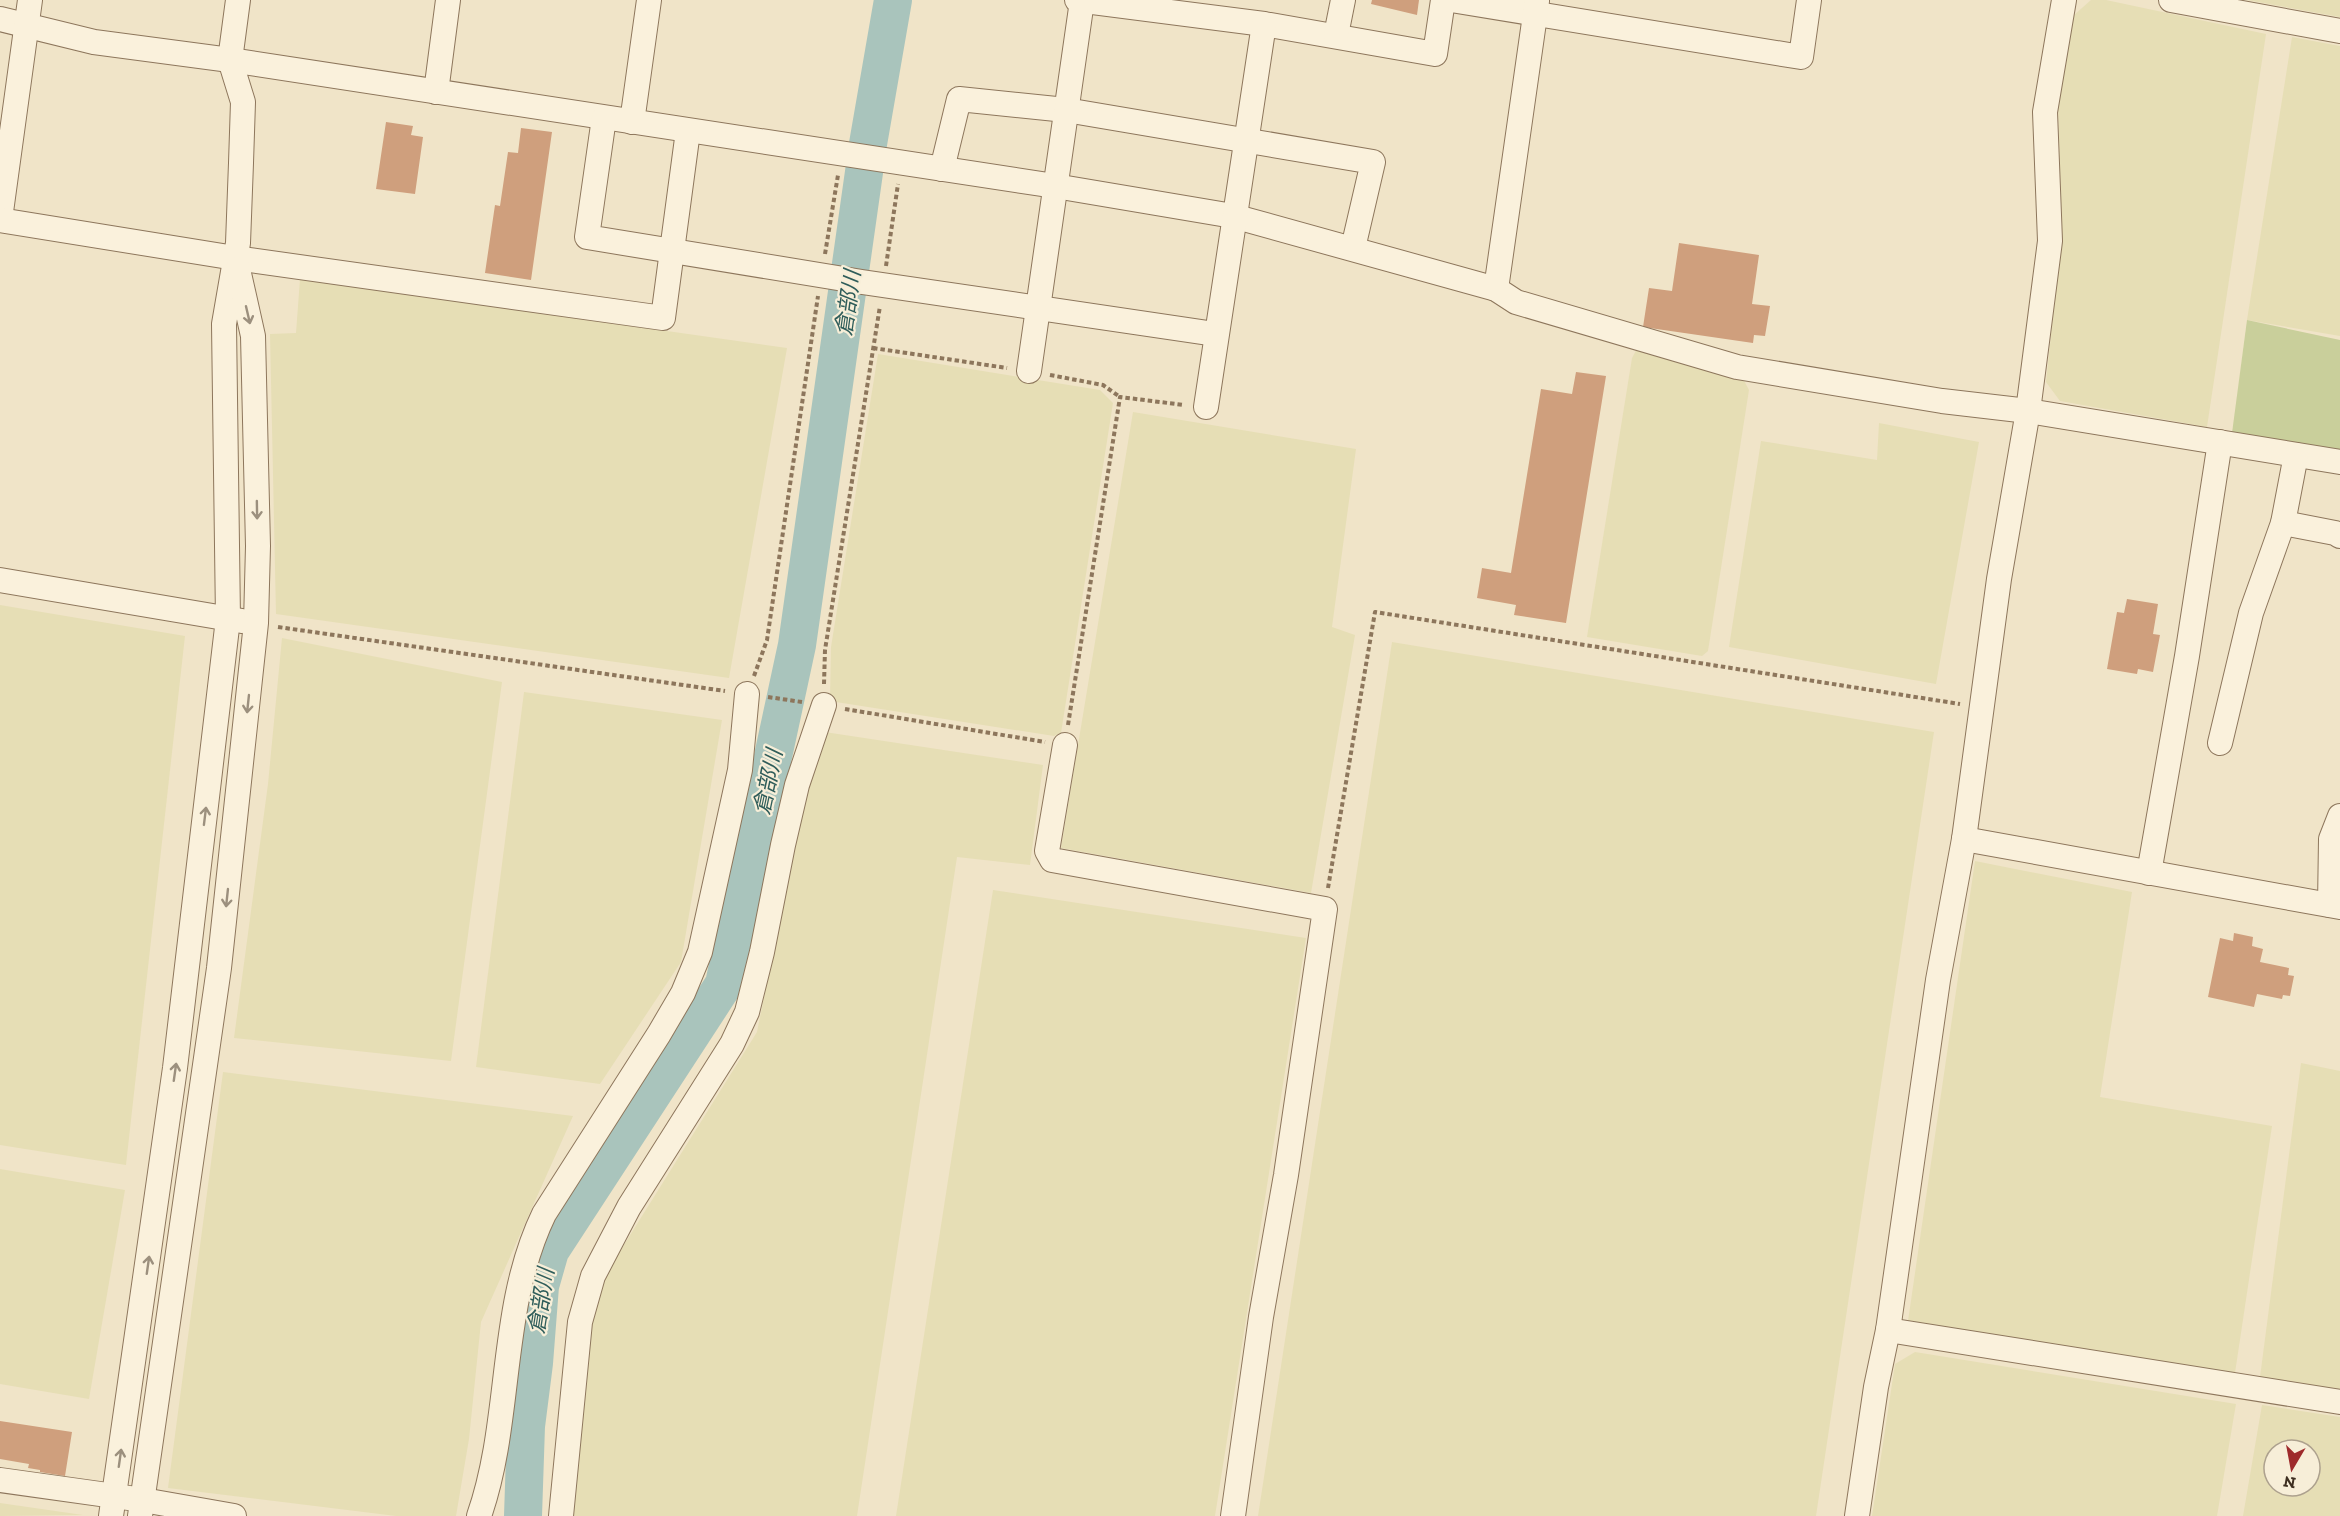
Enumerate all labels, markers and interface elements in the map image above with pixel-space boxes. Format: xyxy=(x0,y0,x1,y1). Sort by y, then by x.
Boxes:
water label: 倉部川 xyxy=(830,266,866,338)
one-way arrow xyxy=(243,305,255,324)
one-way arrow xyxy=(252,499,263,519)
one-way arrow xyxy=(242,694,253,714)
water label: 倉部川 xyxy=(748,745,788,817)
one-way arrow xyxy=(200,806,211,826)
one-way arrow xyxy=(221,888,232,907)
one-way arrow xyxy=(169,1063,180,1082)
one-way arrow xyxy=(143,1256,154,1276)
water label: 倉部川 xyxy=(523,1264,560,1336)
north arrow xyxy=(2262,1438,2322,1498)
one-way arrow xyxy=(115,1449,126,1469)
text: N xyxy=(2282,1472,2297,1493)

